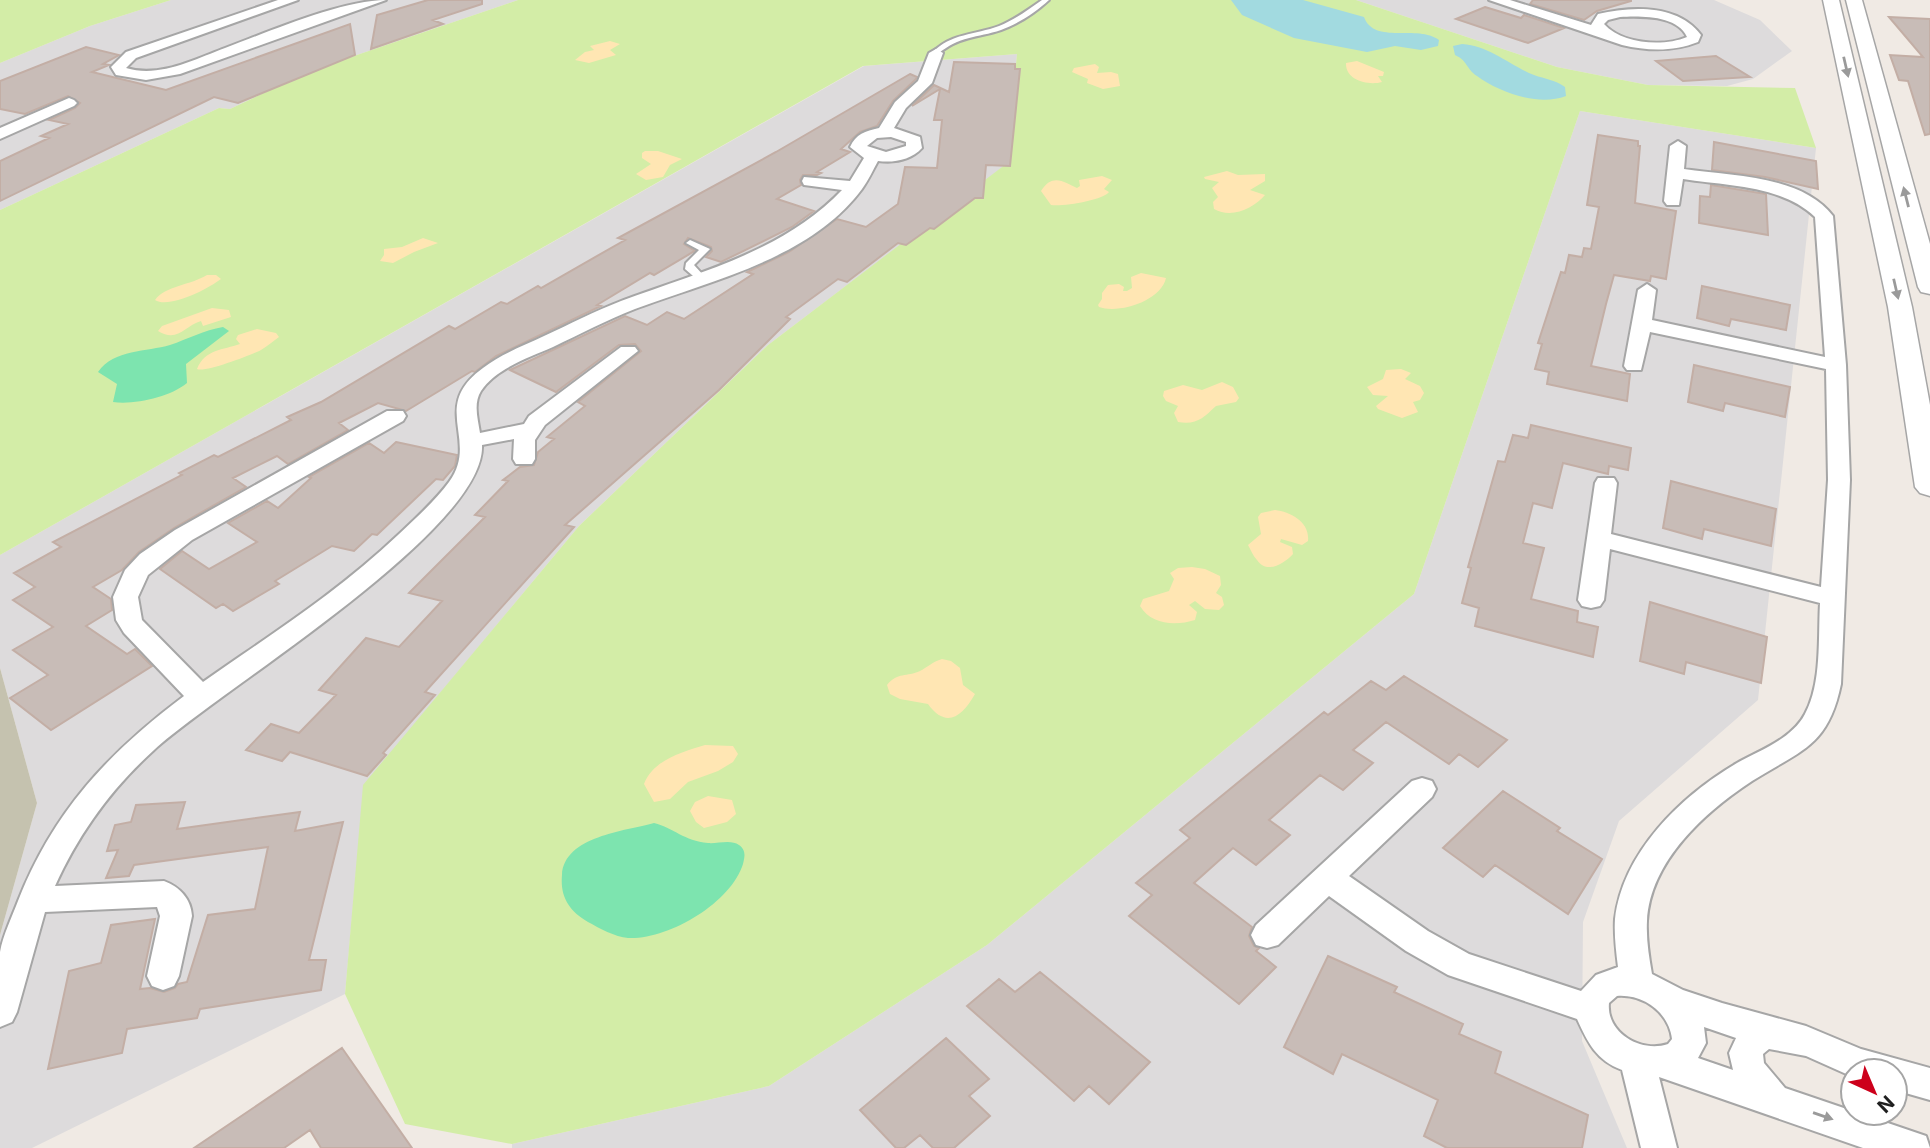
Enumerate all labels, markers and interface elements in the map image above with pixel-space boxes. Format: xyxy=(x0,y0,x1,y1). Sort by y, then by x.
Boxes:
one-way arrow xyxy=(1841,56,1852,78)
one-way arrow xyxy=(1900,186,1911,208)
one-way arrow xyxy=(1891,278,1902,300)
north arrow xyxy=(1839,1057,1909,1127)
text: N xyxy=(1872,1091,1899,1117)
one-way arrow xyxy=(1812,1111,1833,1122)

